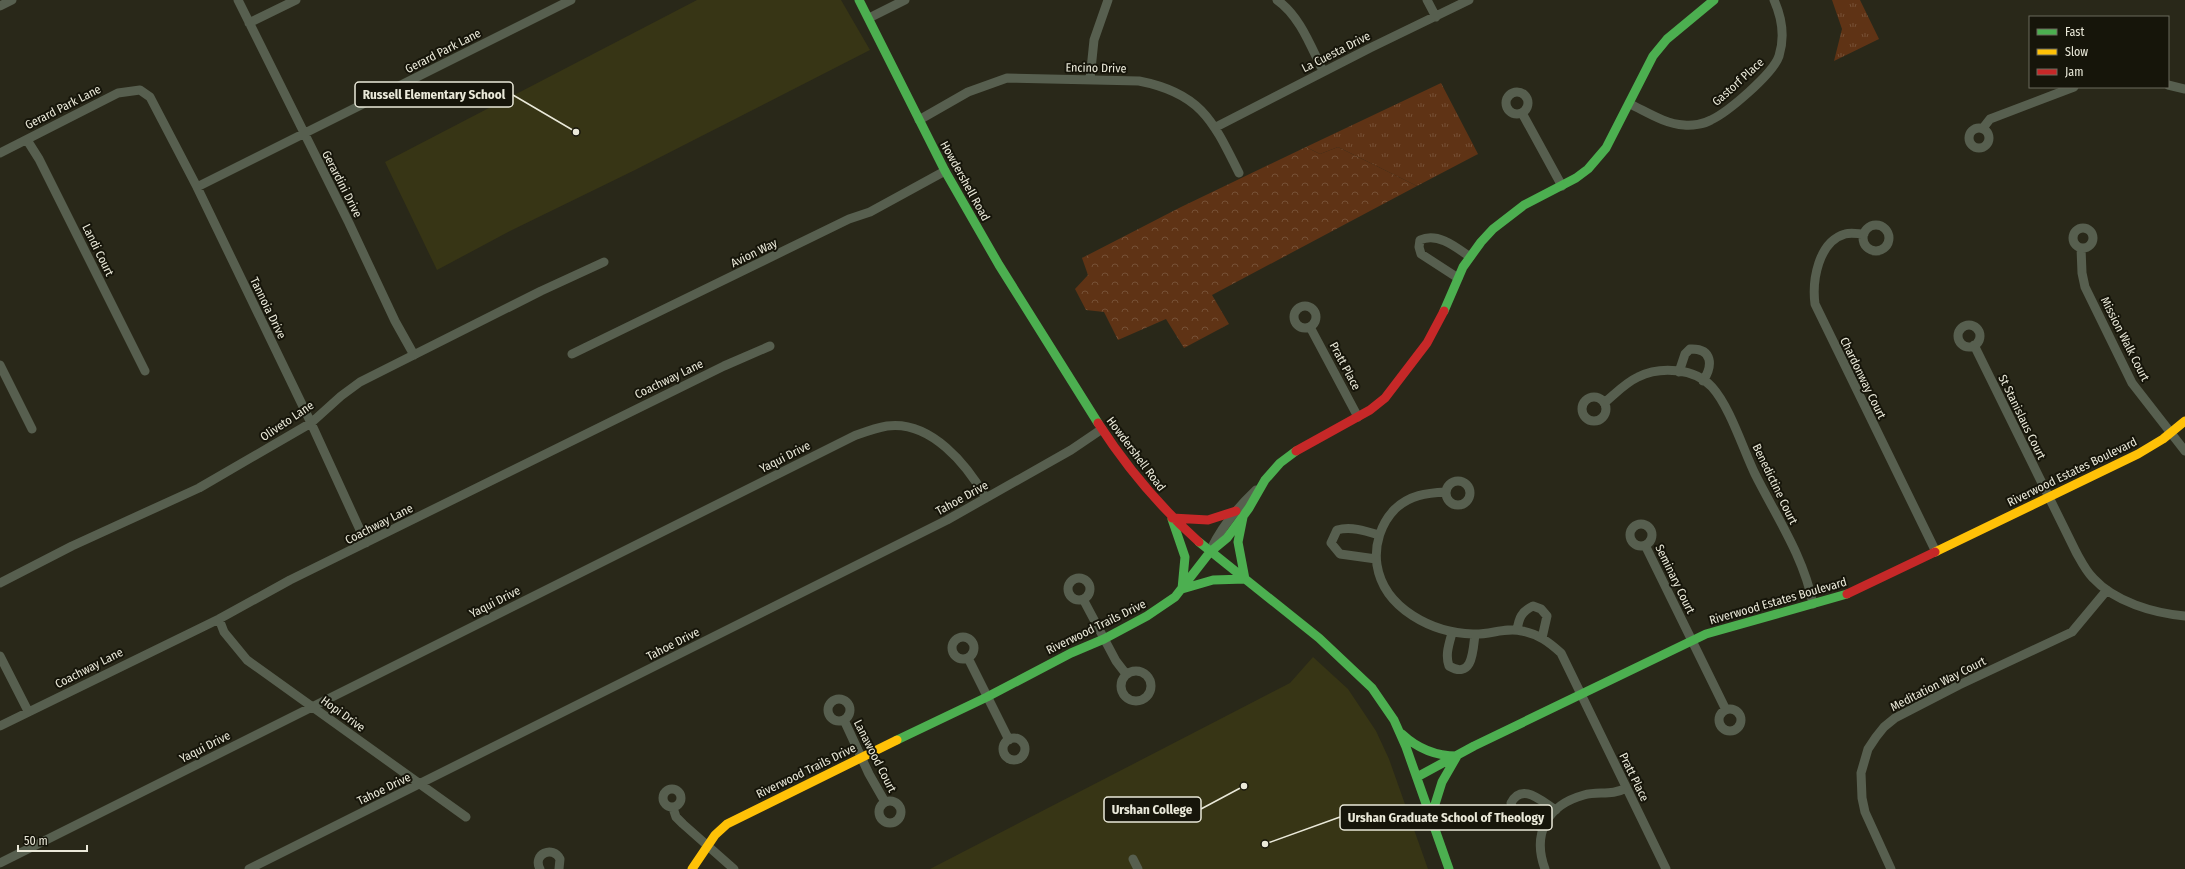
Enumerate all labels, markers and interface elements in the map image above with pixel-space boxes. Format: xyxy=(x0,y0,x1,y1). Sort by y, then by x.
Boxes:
legend xyxy=(2029,16,2169,88)
text: Fast xyxy=(2065,25,2084,39)
street label: Gerard Park Lane xyxy=(403,26,483,76)
street label: La Cuesta Drive xyxy=(1299,29,1373,75)
text: Slow xyxy=(2065,45,2088,59)
street label: Gastorf Place xyxy=(1709,55,1767,109)
street label: Encino Drive xyxy=(1065,60,1127,76)
text: Jam xyxy=(2065,65,2083,79)
street label: Gerard Park Lane xyxy=(23,82,103,132)
callout: Russell Elementary School xyxy=(355,82,513,107)
text: Russell Elementary School xyxy=(363,87,506,102)
street label: Howdershell Road xyxy=(937,139,993,223)
street label: Gerardini Drive xyxy=(319,148,365,220)
street label: Landi Court xyxy=(79,222,117,278)
street label: Avion Way xyxy=(729,236,780,270)
street label: Tannoia Drive xyxy=(247,275,289,341)
street label: Mission Walk Court xyxy=(2098,295,2152,384)
street label: Chardonway Court xyxy=(1837,335,1889,421)
street label: Pratt Place xyxy=(1327,340,1364,392)
street label: Coachway Lane xyxy=(633,356,706,402)
street label: St Stanislaus Court xyxy=(1995,372,2049,462)
street label: Oliveto Lane xyxy=(258,398,316,444)
street label: Howdershell Road xyxy=(1104,414,1168,494)
street label: Riverwood Estates Boulevard xyxy=(2005,435,2139,509)
street label: Yaqui Drive xyxy=(757,438,813,476)
street label: Benedictine Court xyxy=(1749,441,1801,527)
street label: Tahoe Drive xyxy=(933,478,991,518)
street label: Coachway Lane xyxy=(343,501,415,547)
street label: Seminary Court xyxy=(1652,542,1698,616)
street label: Riverwood Estates Boulevard xyxy=(1708,575,1848,627)
street label: Yaqui Drive xyxy=(467,583,523,621)
street label: Riverwood Trails Drive xyxy=(1044,597,1148,657)
street label: Tahoe Drive xyxy=(644,625,702,663)
street label: Coachway Lane xyxy=(53,645,125,691)
street label: Meditation Way Court xyxy=(1888,654,1988,714)
street label: Hopi Drive xyxy=(318,693,368,735)
street label: Lanawood Court xyxy=(851,717,899,795)
street label: Yaqui Drive xyxy=(177,728,233,766)
street label: Riverwood Trails Drive xyxy=(754,741,858,801)
street label: Pratt Place xyxy=(1616,750,1652,804)
street label: Tahoe Drive xyxy=(355,770,413,808)
callout: Urshan College xyxy=(1104,797,1201,822)
text: Urshan College xyxy=(1112,802,1193,817)
callout: Urshan Graduate School of Theology xyxy=(1340,805,1552,830)
text: Urshan Graduate School of Theology xyxy=(1348,810,1545,825)
scale bar xyxy=(18,827,87,853)
text: 50 m xyxy=(24,834,48,848)

